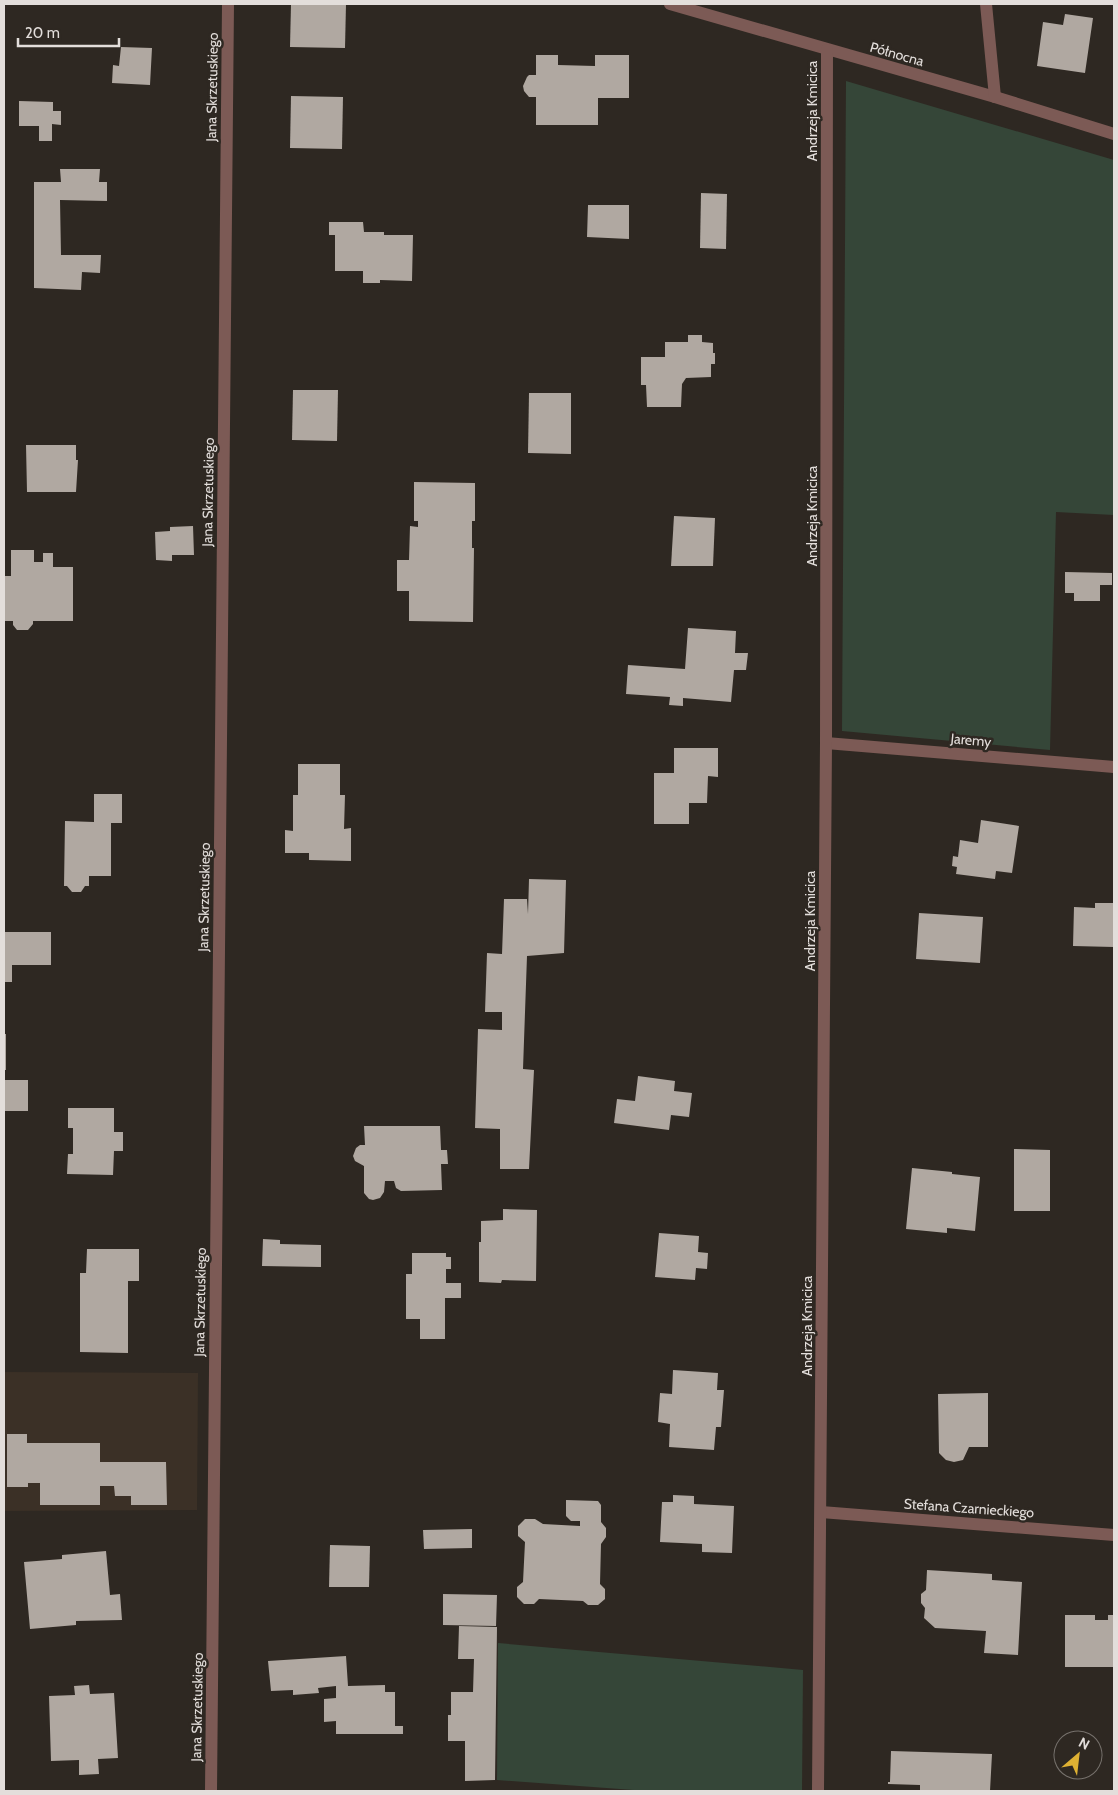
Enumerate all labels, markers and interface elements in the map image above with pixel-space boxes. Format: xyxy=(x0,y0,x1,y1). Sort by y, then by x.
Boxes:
scale bar xyxy=(18,15,119,47)
text: 20 m xyxy=(25,24,60,42)
street label: Jana Skrzetuskiego xyxy=(202,32,222,143)
street label: Północna xyxy=(868,38,926,70)
street label: Andrzeja Kmicica xyxy=(803,60,821,161)
street label: Jana Skrzetuskiego xyxy=(198,437,218,548)
street label: Andrzeja Kmicica xyxy=(803,465,821,566)
street label: Jaremy xyxy=(949,729,992,751)
street label: Jana Skrzetuskiego xyxy=(194,842,214,953)
street label: Andrzeja Kmicica xyxy=(801,870,819,971)
street label: Jana Skrzetuskiego xyxy=(190,1247,210,1358)
street label: Andrzeja Kmicica xyxy=(798,1275,816,1376)
street label: Stefana Czarnieckiego xyxy=(903,1494,1035,1522)
street label: Jana Skrzetuskiego xyxy=(187,1652,207,1763)
north arrow xyxy=(1053,1730,1103,1780)
text: N xyxy=(1076,1733,1093,1754)

